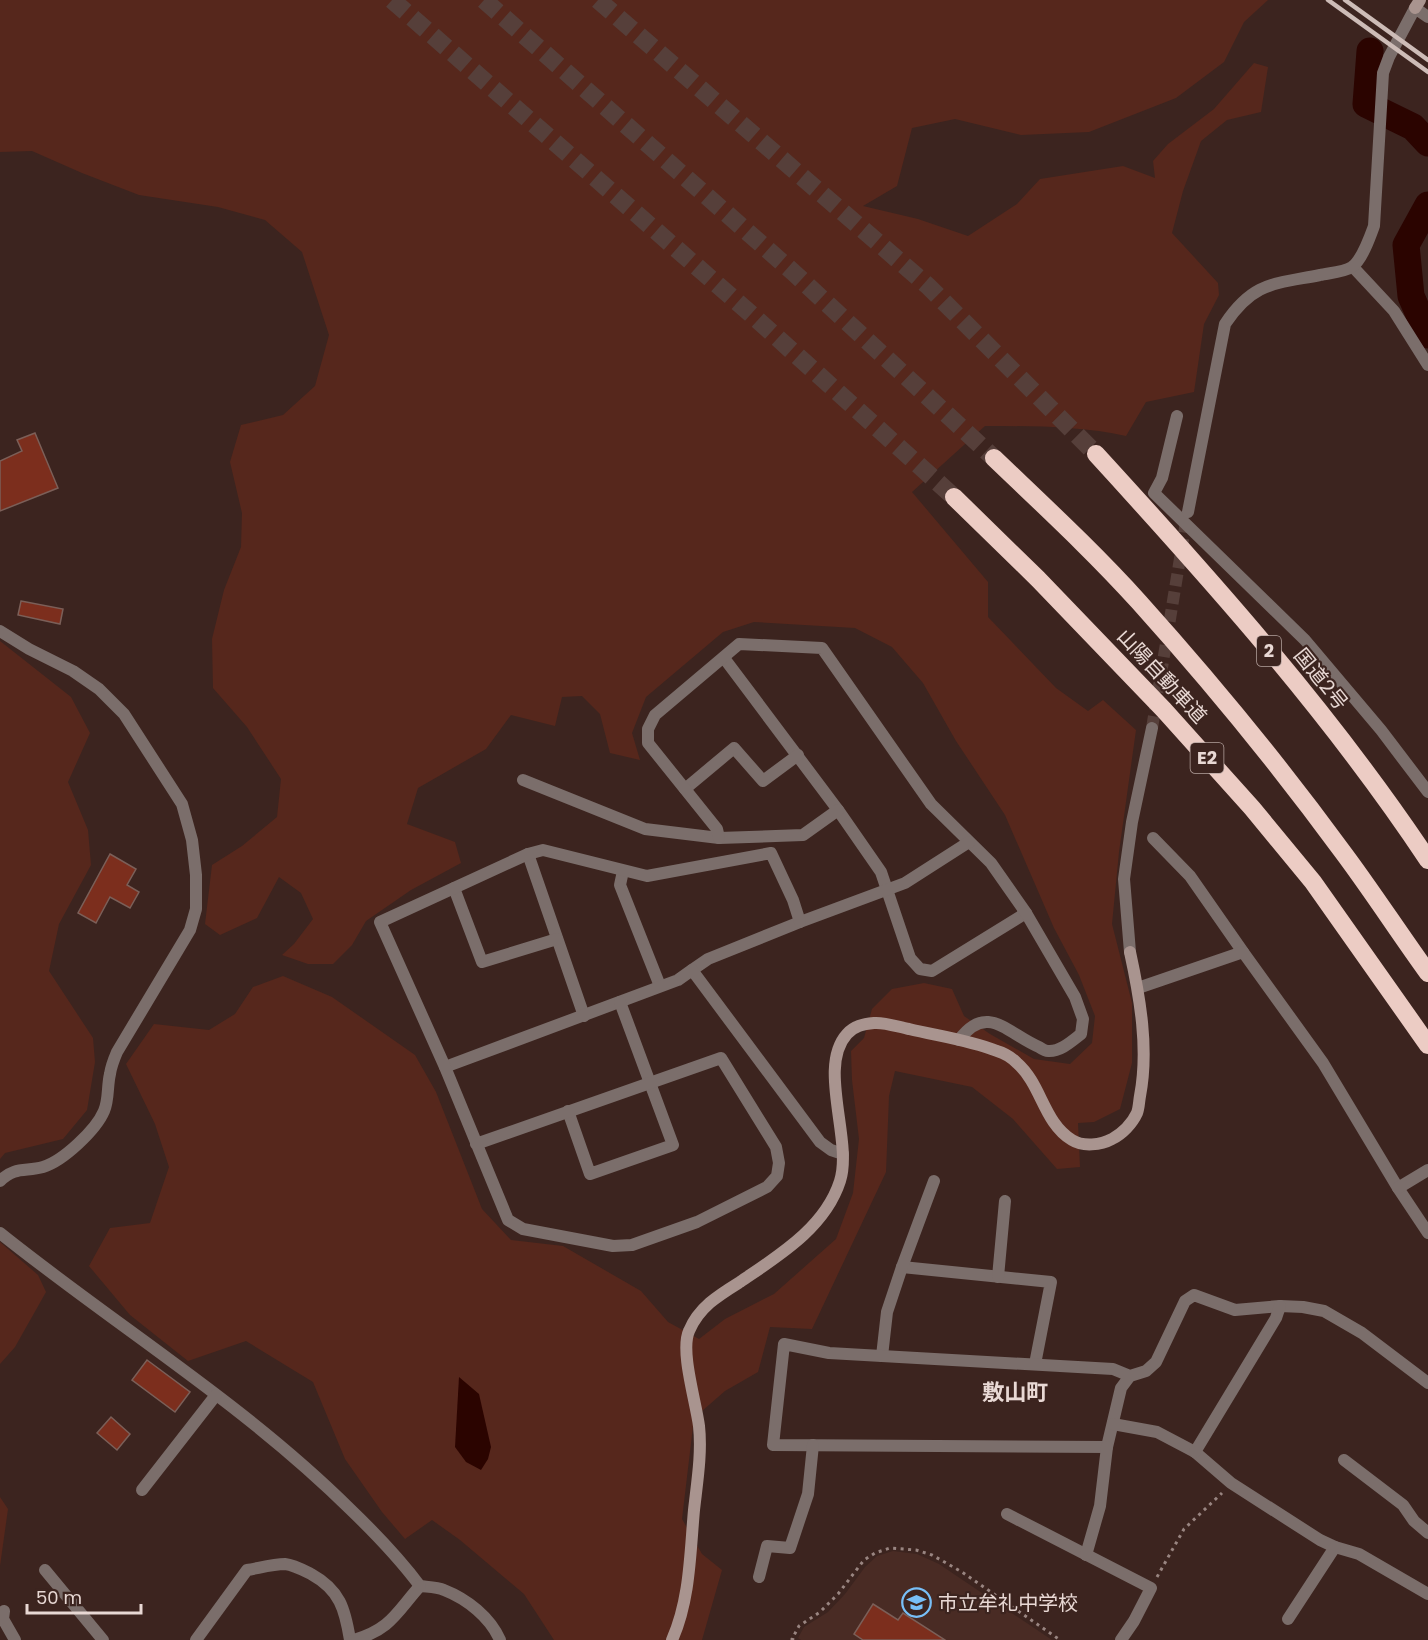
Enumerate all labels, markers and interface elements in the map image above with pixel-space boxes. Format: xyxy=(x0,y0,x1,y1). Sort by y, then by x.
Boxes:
street label: 山陽自動車道 xyxy=(1111,623,1213,729)
road number: 2 xyxy=(1257,636,1281,666)
street label: 国道2号 xyxy=(1288,642,1354,716)
road number: E2 xyxy=(1190,743,1224,773)
district label: 敷山町 xyxy=(982,1377,1048,1408)
scale bar xyxy=(27,1577,141,1615)
text: 50 m xyxy=(36,1585,82,1610)
school or university icon: 市立牟礼中学校 xyxy=(901,1587,933,1619)
place label: 市立牟礼中学校 xyxy=(938,1589,1078,1617)

